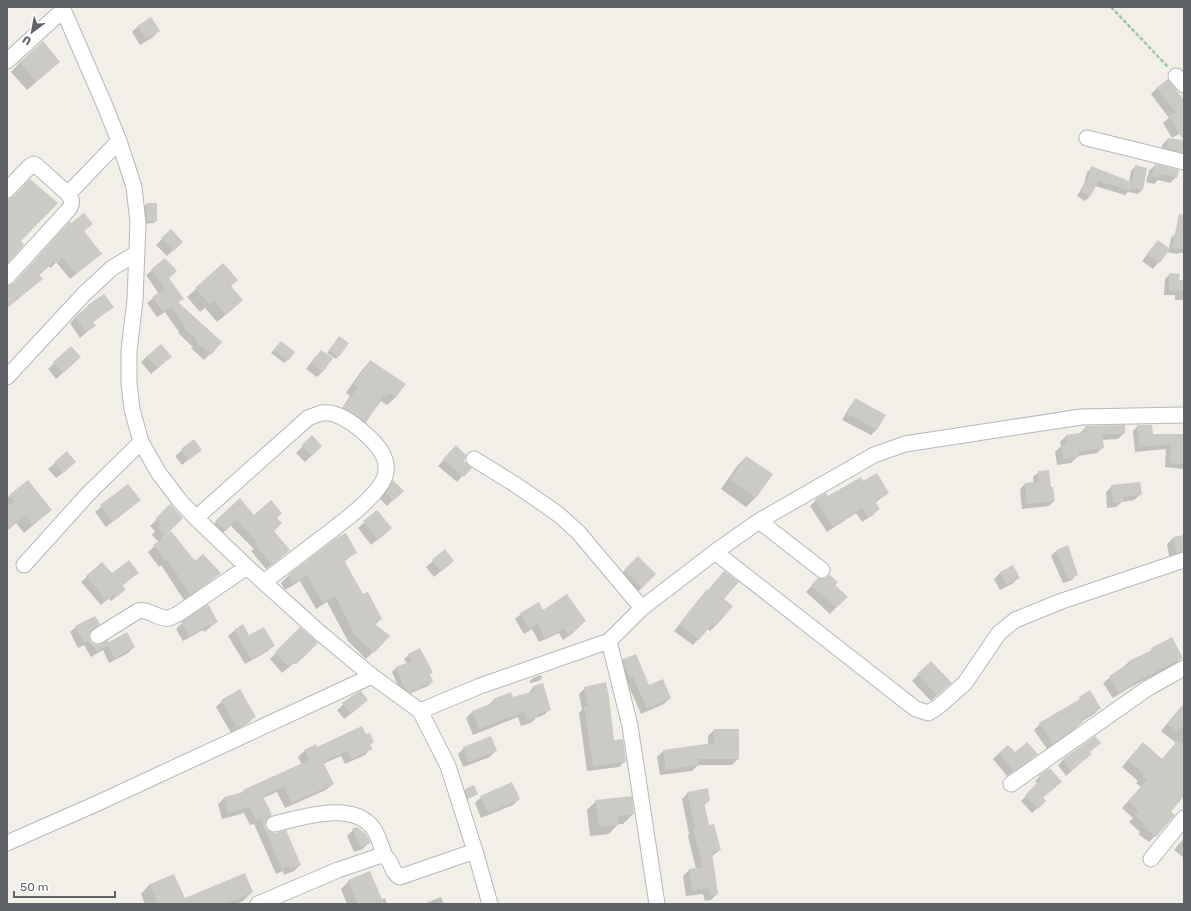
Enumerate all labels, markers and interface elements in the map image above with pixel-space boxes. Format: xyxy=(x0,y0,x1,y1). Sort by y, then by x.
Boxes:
north arrow xyxy=(12,12,52,52)
text: U xyxy=(20,32,34,48)
scale bar xyxy=(14,873,115,899)
text: 50 m xyxy=(20,880,48,894)

